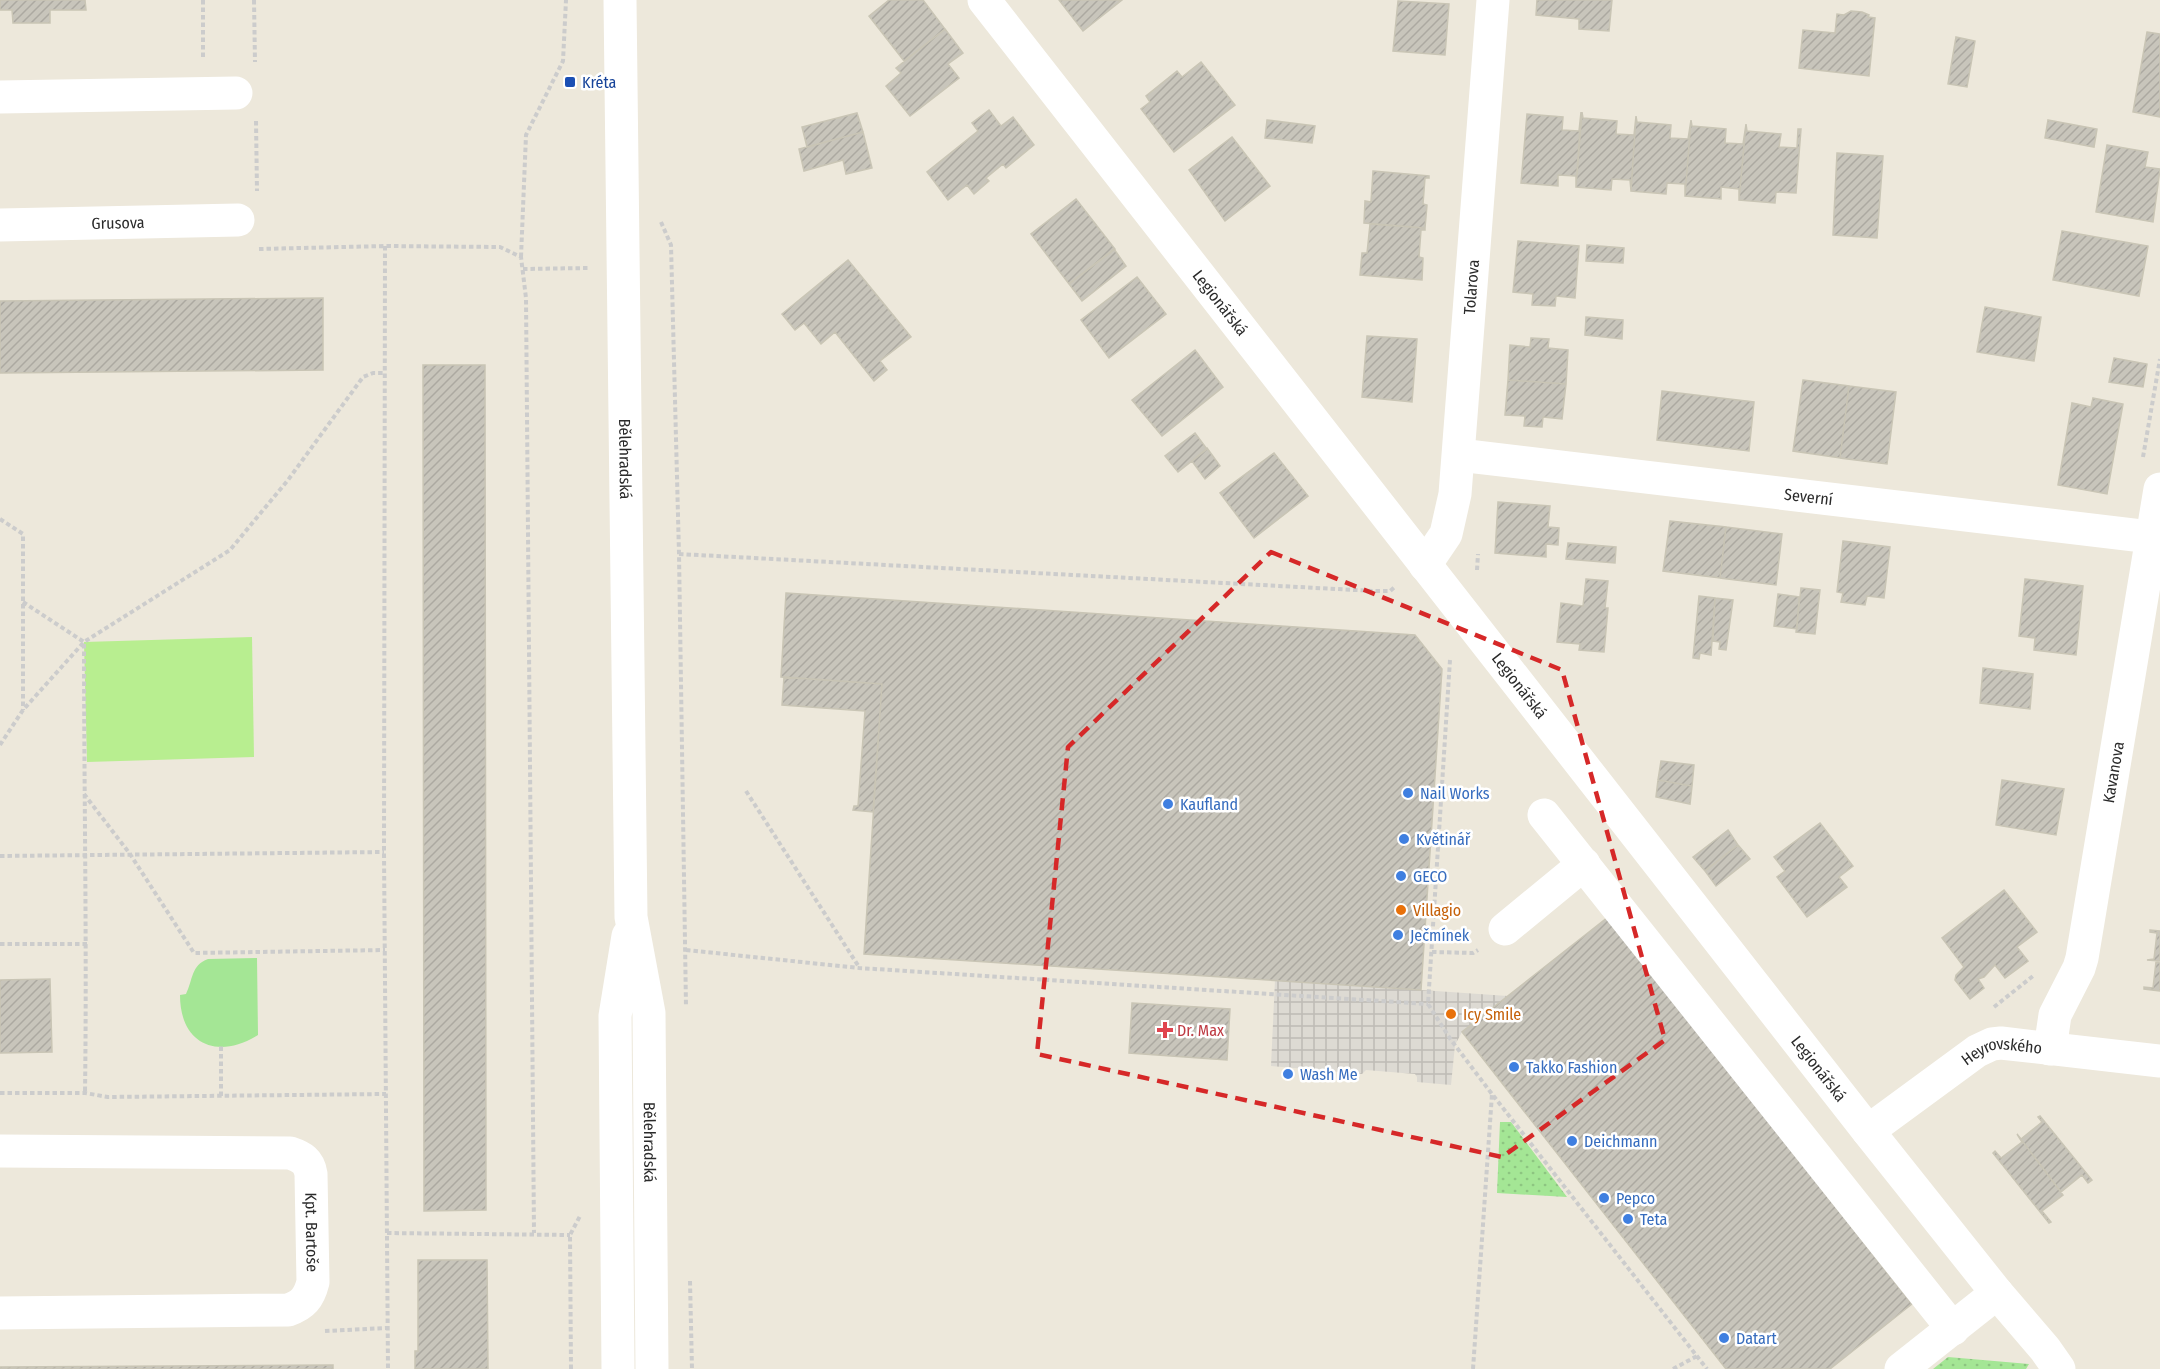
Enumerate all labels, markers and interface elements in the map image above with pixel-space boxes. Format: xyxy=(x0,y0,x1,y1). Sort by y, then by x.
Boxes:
place label: Kréta xyxy=(582,73,617,92)
marker: Kréta xyxy=(563,75,577,89)
street label: Grusova xyxy=(91,212,145,233)
street label: Tolarova xyxy=(1459,259,1483,315)
street label: Legionářská xyxy=(1189,266,1252,339)
street label: Bělehradská xyxy=(616,419,635,500)
street label: Severní xyxy=(1783,484,1834,509)
street label: Legionářská xyxy=(1488,649,1551,722)
street label: Kavanova xyxy=(2098,740,2127,804)
place label: Nail Works xyxy=(1420,784,1490,803)
marker: Nail Works xyxy=(1401,786,1415,800)
place label: Kaufland xyxy=(1180,795,1238,814)
marker: Kaufland xyxy=(1161,797,1175,811)
place label: Květinář xyxy=(1416,830,1471,849)
marker: Květinář xyxy=(1397,832,1411,846)
place label: GECO xyxy=(1413,867,1447,886)
marker: GECO xyxy=(1394,869,1408,883)
place label: Villagio xyxy=(1413,901,1461,920)
marker: Villagio xyxy=(1394,903,1408,917)
place label: Ječmínek xyxy=(1410,926,1470,945)
marker: Ječmínek xyxy=(1391,928,1405,942)
place label: Icy Smile xyxy=(1463,1005,1521,1024)
marker: Icy Smile xyxy=(1444,1007,1458,1021)
place label: Dr. Max xyxy=(1177,1021,1224,1040)
marker: Dr. Max xyxy=(1158,1023,1172,1037)
street label: Legionářská xyxy=(1787,1032,1851,1105)
street label: Heyrovského xyxy=(1957,1033,2043,1069)
place label: Takko Fashion xyxy=(1526,1058,1617,1077)
marker: Takko Fashion xyxy=(1507,1060,1521,1074)
place label: Wash Me xyxy=(1300,1065,1358,1084)
marker: Wash Me xyxy=(1281,1067,1295,1081)
street label: Bělehradská xyxy=(640,1102,660,1183)
place label: Deichmann xyxy=(1584,1132,1658,1151)
marker: Deichmann xyxy=(1565,1134,1579,1148)
place label: Pepco xyxy=(1616,1189,1655,1208)
marker: Pepco xyxy=(1597,1191,1611,1205)
street label: Kpt. Bartoše xyxy=(302,1192,322,1272)
place label: Teta xyxy=(1640,1210,1668,1229)
marker: Teta xyxy=(1621,1212,1635,1226)
place label: Datart xyxy=(1736,1329,1778,1348)
marker: Datart xyxy=(1717,1331,1731,1345)

